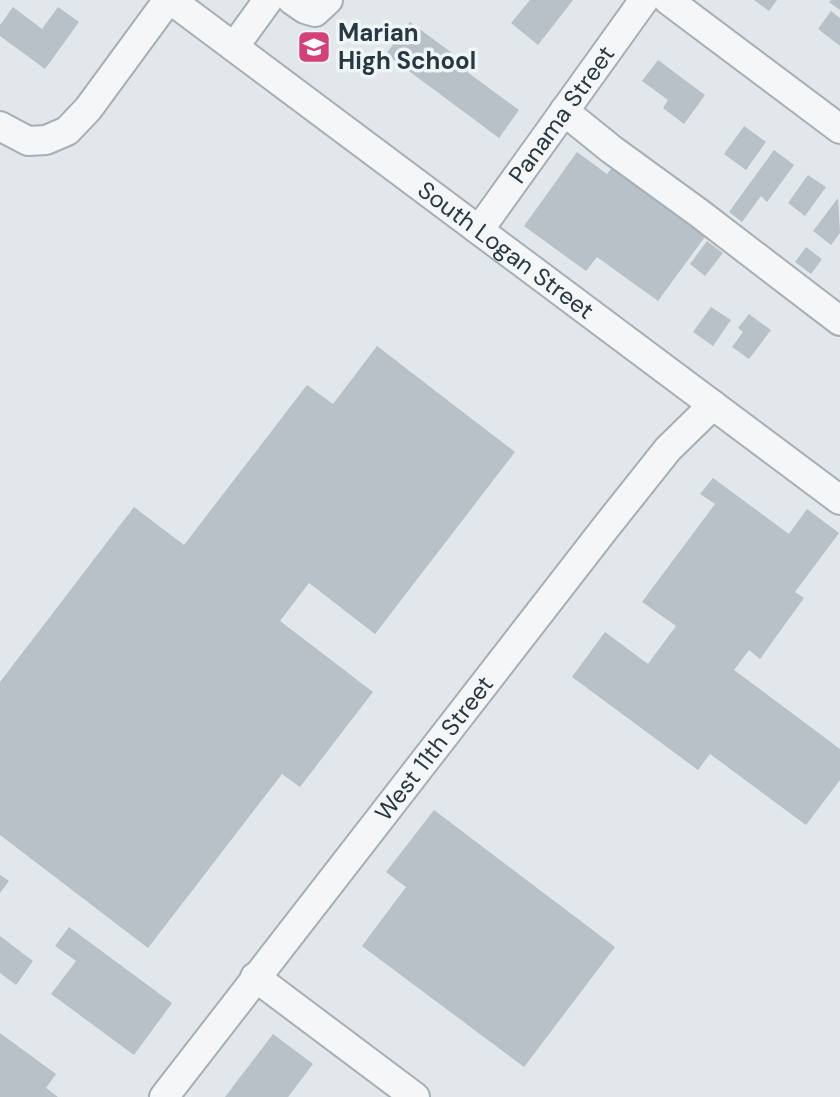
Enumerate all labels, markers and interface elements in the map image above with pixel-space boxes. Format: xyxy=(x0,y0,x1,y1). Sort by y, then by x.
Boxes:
place label: Marian High School xyxy=(338,17,476,76)
school or university icon: Marian High School xyxy=(295,28,333,66)
street label: Panama Street xyxy=(501,39,621,189)
street label: South Logan Street xyxy=(412,174,600,326)
street label: West 11th Street xyxy=(368,669,500,827)

